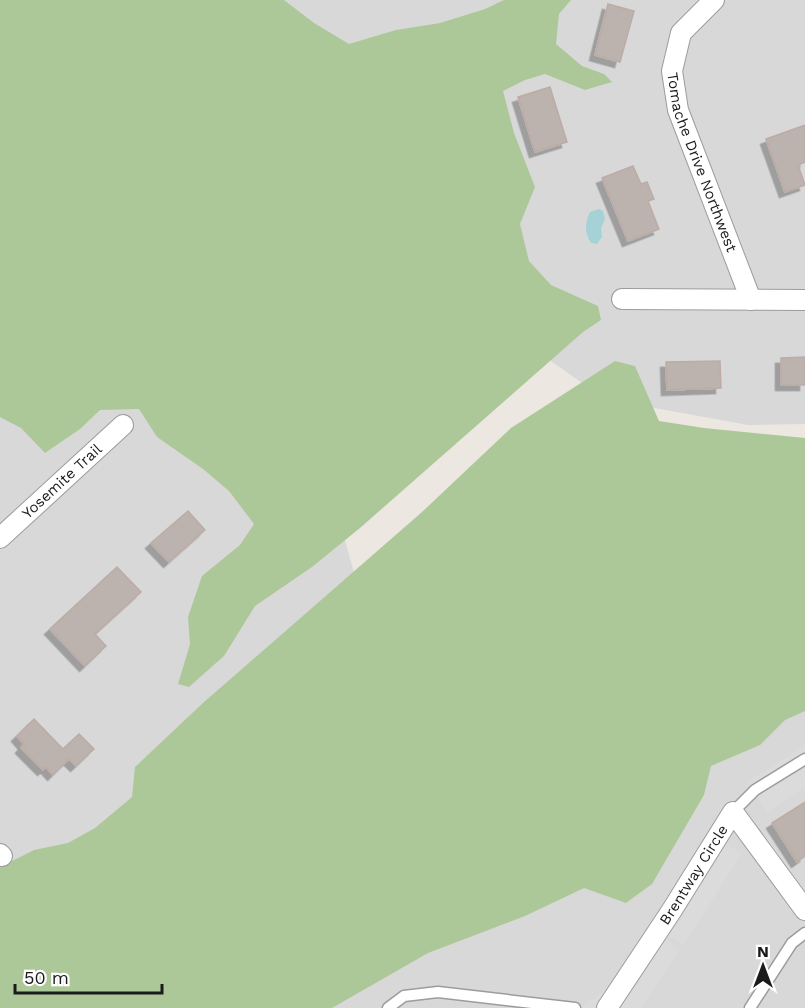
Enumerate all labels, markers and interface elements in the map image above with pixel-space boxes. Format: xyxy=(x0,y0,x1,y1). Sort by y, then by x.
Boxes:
street label: Tomache Drive Northwest xyxy=(663,71,741,255)
street label: Yosemite Trail xyxy=(18,440,106,522)
street label: Brentway Circle xyxy=(656,821,732,928)
north arrow xyxy=(733,936,793,996)
text: N xyxy=(757,942,769,961)
scale bar xyxy=(15,957,162,995)
text: 50 m xyxy=(24,967,69,988)

